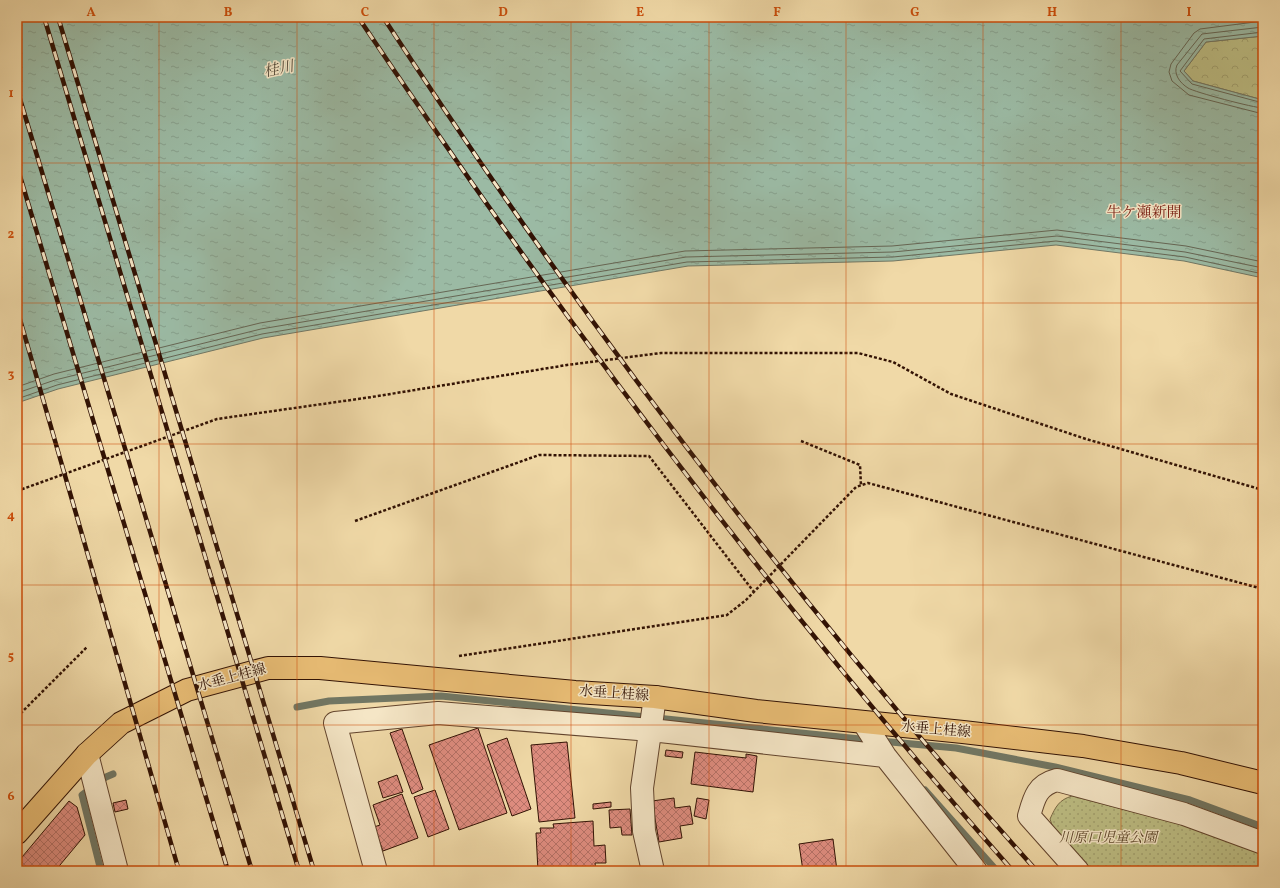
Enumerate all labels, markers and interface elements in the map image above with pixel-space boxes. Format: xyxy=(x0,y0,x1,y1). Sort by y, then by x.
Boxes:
text: A xyxy=(86,4,96,22)
text: B xyxy=(224,4,233,22)
text: C xyxy=(361,4,369,22)
text: D xyxy=(498,4,508,22)
text: E xyxy=(636,4,644,22)
text: F xyxy=(773,4,781,22)
text: G xyxy=(910,4,920,22)
text: H xyxy=(1047,4,1057,22)
text: I xyxy=(1187,4,1192,22)
water label: 桂川 xyxy=(262,56,298,83)
text: 1 xyxy=(8,85,14,103)
district label: 牛ケ瀬新開 xyxy=(1106,203,1182,224)
text: 2 xyxy=(8,226,15,244)
text: 3 xyxy=(8,366,15,384)
text: 4 xyxy=(7,507,15,525)
text: 5 xyxy=(8,648,14,666)
street label: 水垂上桂線 xyxy=(196,660,268,696)
street label: 水垂上桂線 xyxy=(578,682,650,706)
street label: 水垂上桂線 xyxy=(900,717,972,743)
text: 6 xyxy=(7,788,15,806)
park label: 川原口児童公園 xyxy=(1059,829,1159,848)

